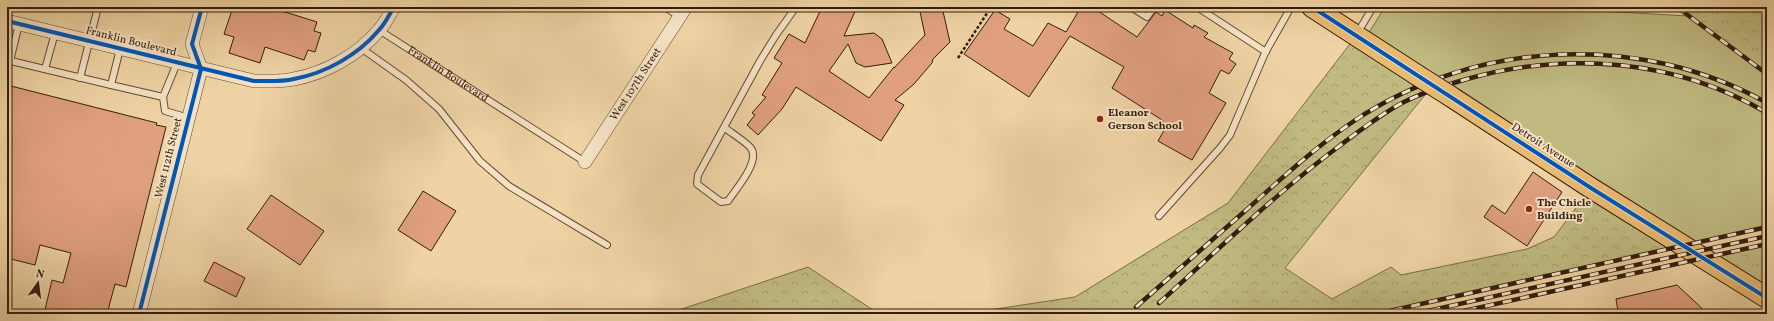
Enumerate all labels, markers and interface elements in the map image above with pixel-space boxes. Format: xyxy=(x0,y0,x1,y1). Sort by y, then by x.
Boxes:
street label: Franklin Boulevard xyxy=(84,23,178,61)
street label: Franklin Boulevard xyxy=(405,43,491,106)
street label: West 107th Street xyxy=(607,45,665,123)
place label: Eleanor Gerson School xyxy=(1108,106,1182,134)
marker: Eleanor Gerson School xyxy=(1095,114,1105,124)
street label: West 112th Street xyxy=(152,116,186,200)
street label: Detroit Avenue xyxy=(1508,120,1578,172)
place label: The Chicle Building xyxy=(1537,196,1591,224)
marker: The Chicle Building xyxy=(1524,204,1534,214)
north arrow xyxy=(18,263,58,303)
text: N xyxy=(34,267,46,283)

